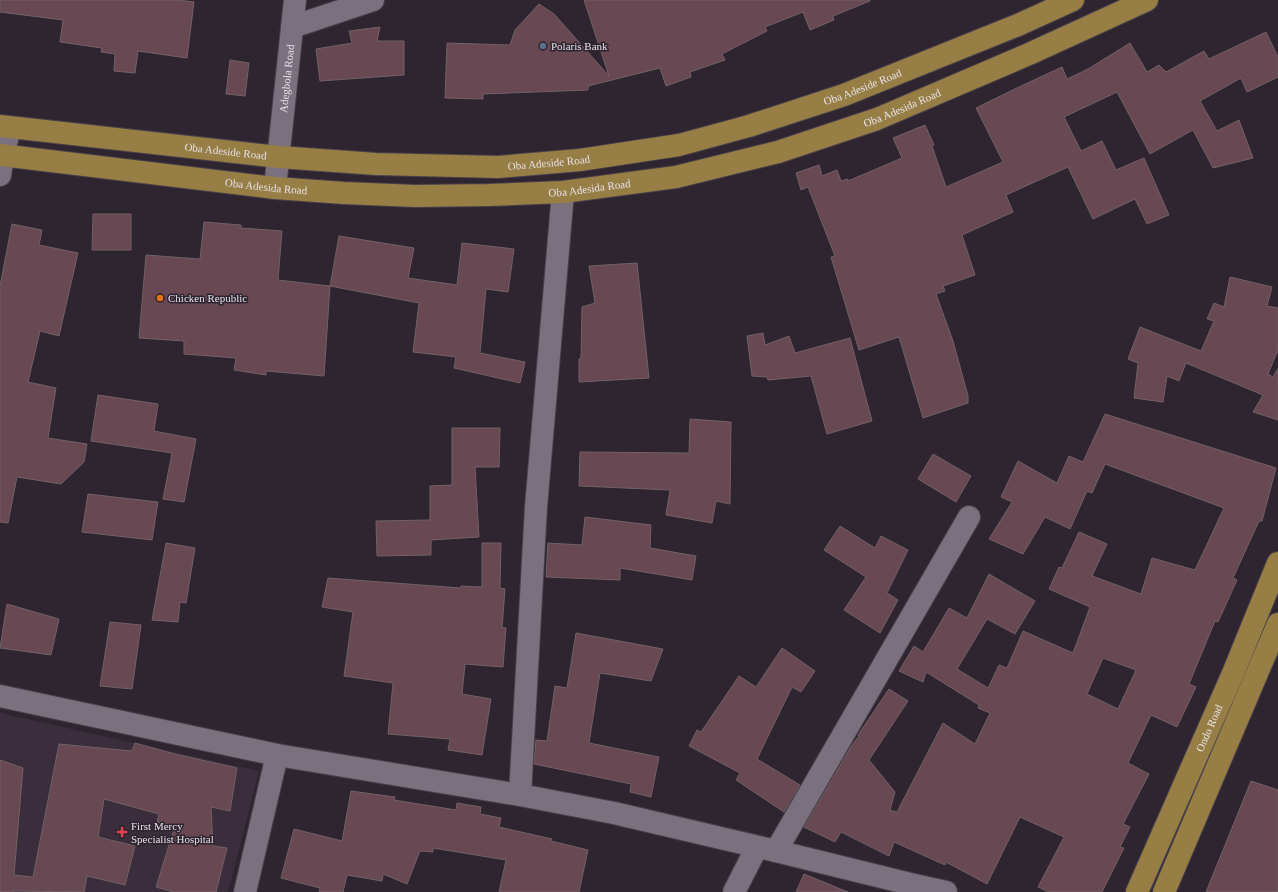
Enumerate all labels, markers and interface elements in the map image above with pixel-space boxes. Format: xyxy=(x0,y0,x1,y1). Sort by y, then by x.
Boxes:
place label: Polaris Bank xyxy=(551,40,608,52)
marker: Polaris Bank xyxy=(538,41,548,51)
street label: Adegbola Road xyxy=(277,43,296,113)
street label: Oba Adeside Road xyxy=(822,66,904,107)
street label: Oba Adesida Road xyxy=(862,86,943,129)
street label: Oba Adeside Road xyxy=(184,141,268,162)
street label: Oba Adeside Road xyxy=(507,152,591,172)
street label: Oba Adesida Road xyxy=(224,176,308,196)
street label: Oba Adesida Road xyxy=(548,177,632,199)
place label: Chicken Republic xyxy=(168,292,247,304)
marker: Chicken Republic xyxy=(155,293,165,303)
street label: Ondo Road xyxy=(1193,702,1225,754)
place label: First Mercy Specialist Hospital xyxy=(131,820,214,845)
marker: First Mercy Specialist Hospital xyxy=(116,826,128,838)

